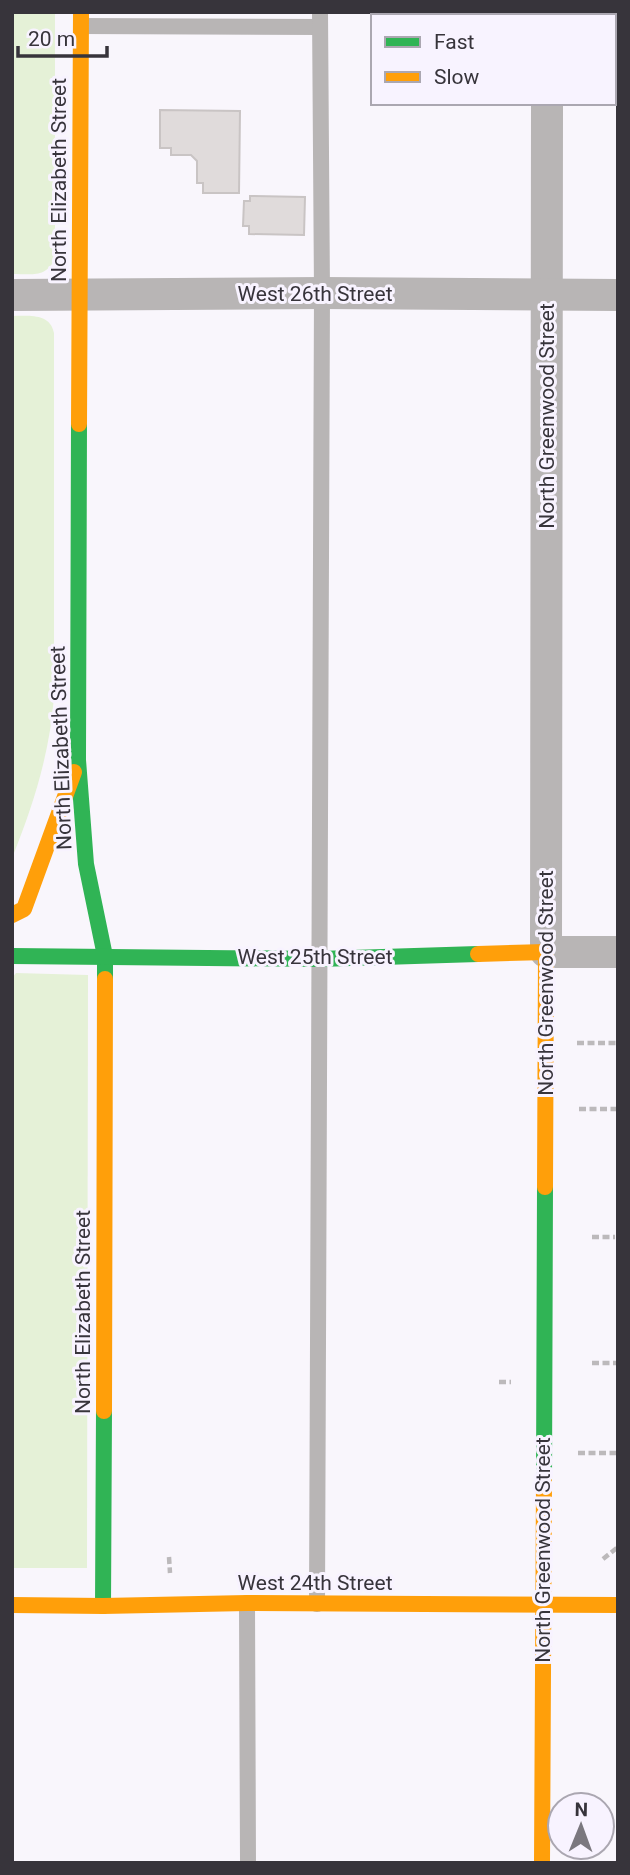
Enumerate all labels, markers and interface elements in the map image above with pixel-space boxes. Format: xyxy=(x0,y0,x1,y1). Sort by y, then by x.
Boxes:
scale bar xyxy=(18,14,107,58)
legend xyxy=(371,14,616,105)
text: 20 m xyxy=(28,27,75,51)
text: Fast xyxy=(434,30,475,54)
text: Slow xyxy=(434,65,480,89)
street label: North Elizabeth Street xyxy=(47,78,71,282)
street label: West 26th Street xyxy=(237,282,393,306)
street label: North Greenwood Street xyxy=(535,303,559,529)
street label: North Elizabeth Street xyxy=(45,645,77,850)
street label: North Greenwood Street xyxy=(534,870,558,1096)
street label: West 25th Street xyxy=(237,945,393,969)
street label: North Elizabeth Street xyxy=(71,1210,95,1414)
street label: North Greenwood Street xyxy=(531,1437,555,1663)
street label: West 24th Street xyxy=(237,1571,393,1595)
north arrow xyxy=(546,1791,616,1861)
text: N xyxy=(574,1798,588,1821)

